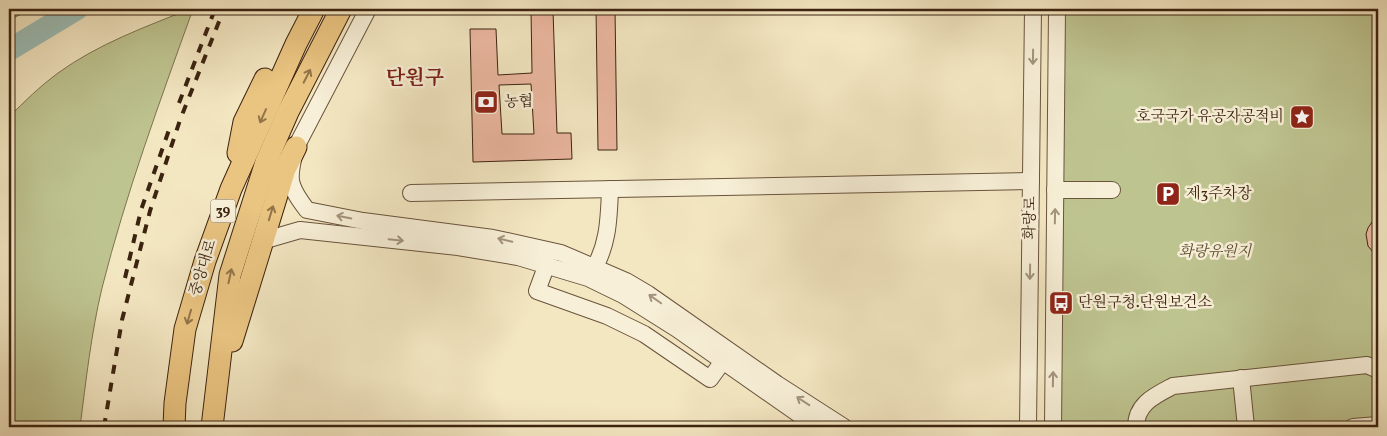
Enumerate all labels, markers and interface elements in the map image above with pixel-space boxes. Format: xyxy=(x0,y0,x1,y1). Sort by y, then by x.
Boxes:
one-way arrow xyxy=(1028,49,1038,65)
district label: 단원구 xyxy=(386,65,444,93)
one-way arrow xyxy=(303,69,312,84)
bank icon: 농협 xyxy=(473,89,499,115)
place label: 농협 xyxy=(504,92,533,113)
place icon: 호국국가 유공자공적비 xyxy=(1289,104,1315,130)
place label: 호국국가 유공자공적비 xyxy=(1136,107,1284,128)
one-way arrow xyxy=(258,108,268,123)
parking icon: 제3주차장 xyxy=(1155,181,1181,207)
place label: 제3주차장 xyxy=(1186,184,1252,205)
street label: 화랑로 xyxy=(1020,196,1042,240)
road number: 39 xyxy=(210,200,236,222)
one-way arrow xyxy=(267,206,276,222)
one-way arrow xyxy=(1050,208,1060,224)
one-way arrow xyxy=(336,212,352,222)
one-way arrow xyxy=(388,235,404,245)
one-way arrow xyxy=(497,235,513,244)
street label: 중앙대로 xyxy=(185,237,223,299)
park label: 화랑유원지 xyxy=(1179,242,1253,263)
one-way arrow xyxy=(1025,264,1035,280)
one-way arrow xyxy=(226,268,235,284)
bus stop icon: 단원구청.단원보건소 xyxy=(1048,290,1074,316)
place label: 단원구청.단원보건소 xyxy=(1078,293,1212,314)
one-way arrow xyxy=(648,294,662,304)
one-way arrow xyxy=(183,309,193,325)
one-way arrow xyxy=(1049,371,1058,387)
one-way arrow xyxy=(797,396,811,406)

